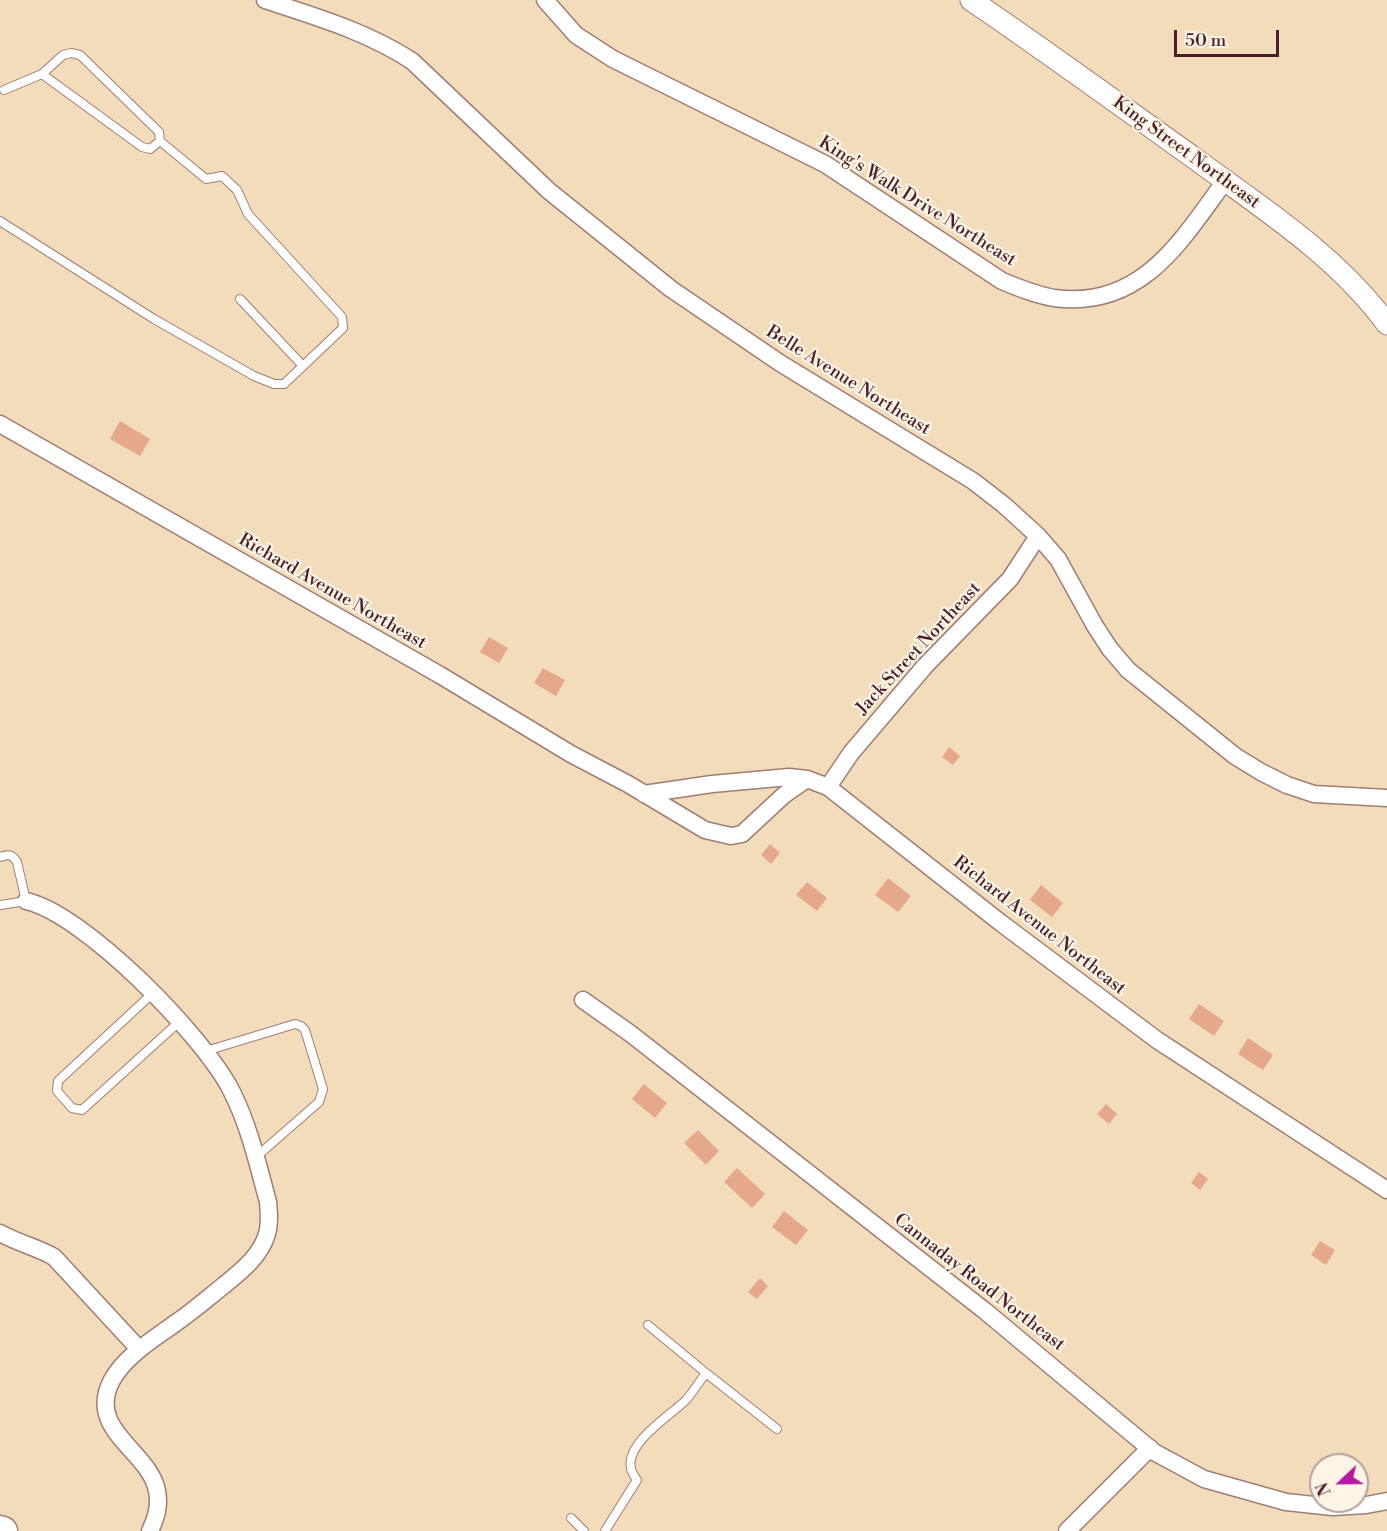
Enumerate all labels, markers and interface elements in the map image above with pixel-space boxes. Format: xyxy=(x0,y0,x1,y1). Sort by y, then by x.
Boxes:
scale bar xyxy=(1177,18,1282,56)
text: 50 m xyxy=(1185,29,1226,52)
street label: King Street Northeast xyxy=(1108,92,1264,214)
street label: King's Walk Drive Northeast xyxy=(814,132,1020,272)
street label: Belle Avenue Northeast xyxy=(762,322,934,440)
street label: Richard Avenue Northeast xyxy=(234,529,430,655)
street label: Jack Street Northeast xyxy=(852,578,986,720)
street label: Richard Avenue Northeast xyxy=(948,852,1130,1000)
street label: Cannaday Road Northeast xyxy=(889,1210,1069,1356)
north arrow xyxy=(1309,1453,1369,1513)
text: N xyxy=(1313,1479,1336,1499)

